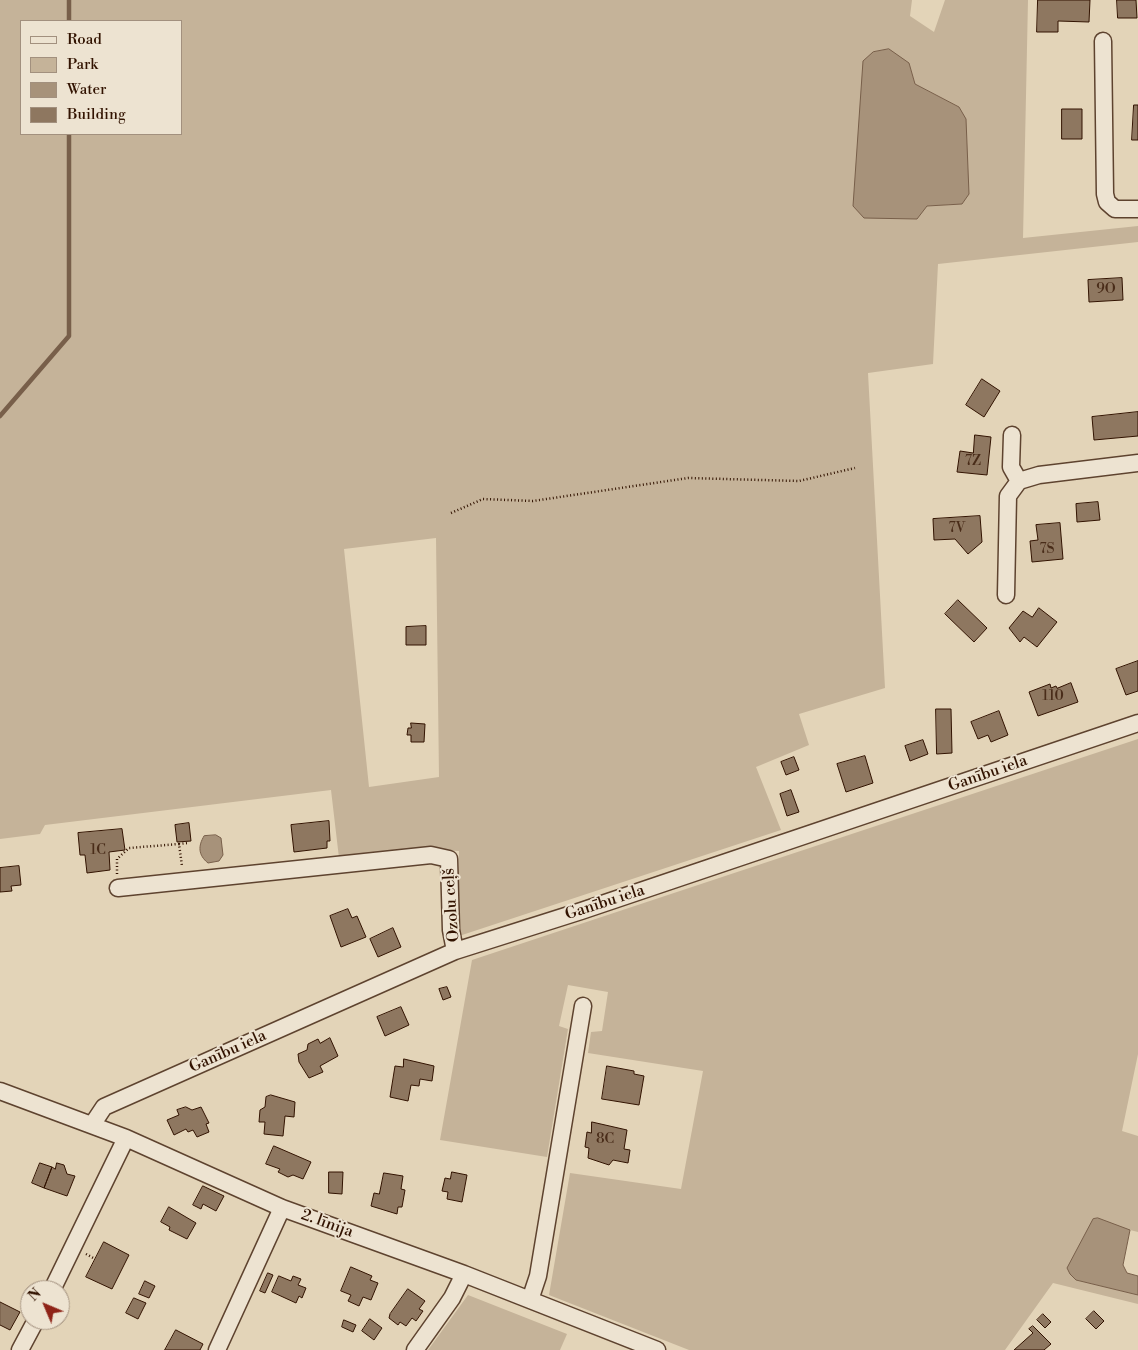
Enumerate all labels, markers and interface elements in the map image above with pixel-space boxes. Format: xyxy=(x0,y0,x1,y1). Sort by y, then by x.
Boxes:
legend xyxy=(20,20,182,135)
text: Road xyxy=(67,30,102,49)
text: Park xyxy=(67,55,98,74)
text: Water xyxy=(67,80,106,99)
text: Building xyxy=(67,105,126,124)
house number: 9O xyxy=(1096,282,1116,298)
house number: 7Z xyxy=(965,454,981,470)
house number: 7V xyxy=(948,521,966,537)
house number: 7S xyxy=(1039,542,1055,558)
house number: 110 xyxy=(1042,689,1064,705)
street label: Ganību iela xyxy=(946,752,1030,796)
house number: 1C xyxy=(90,843,106,859)
street label: Ozolu ceļš xyxy=(440,867,464,943)
street label: Ganību iela xyxy=(563,881,647,925)
street label: Ganību iela xyxy=(186,1026,270,1078)
house number: 8C xyxy=(596,1132,614,1148)
street label: 2. līnija xyxy=(298,1206,356,1242)
north arrow xyxy=(20,1280,70,1330)
text: N xyxy=(25,1285,45,1305)

